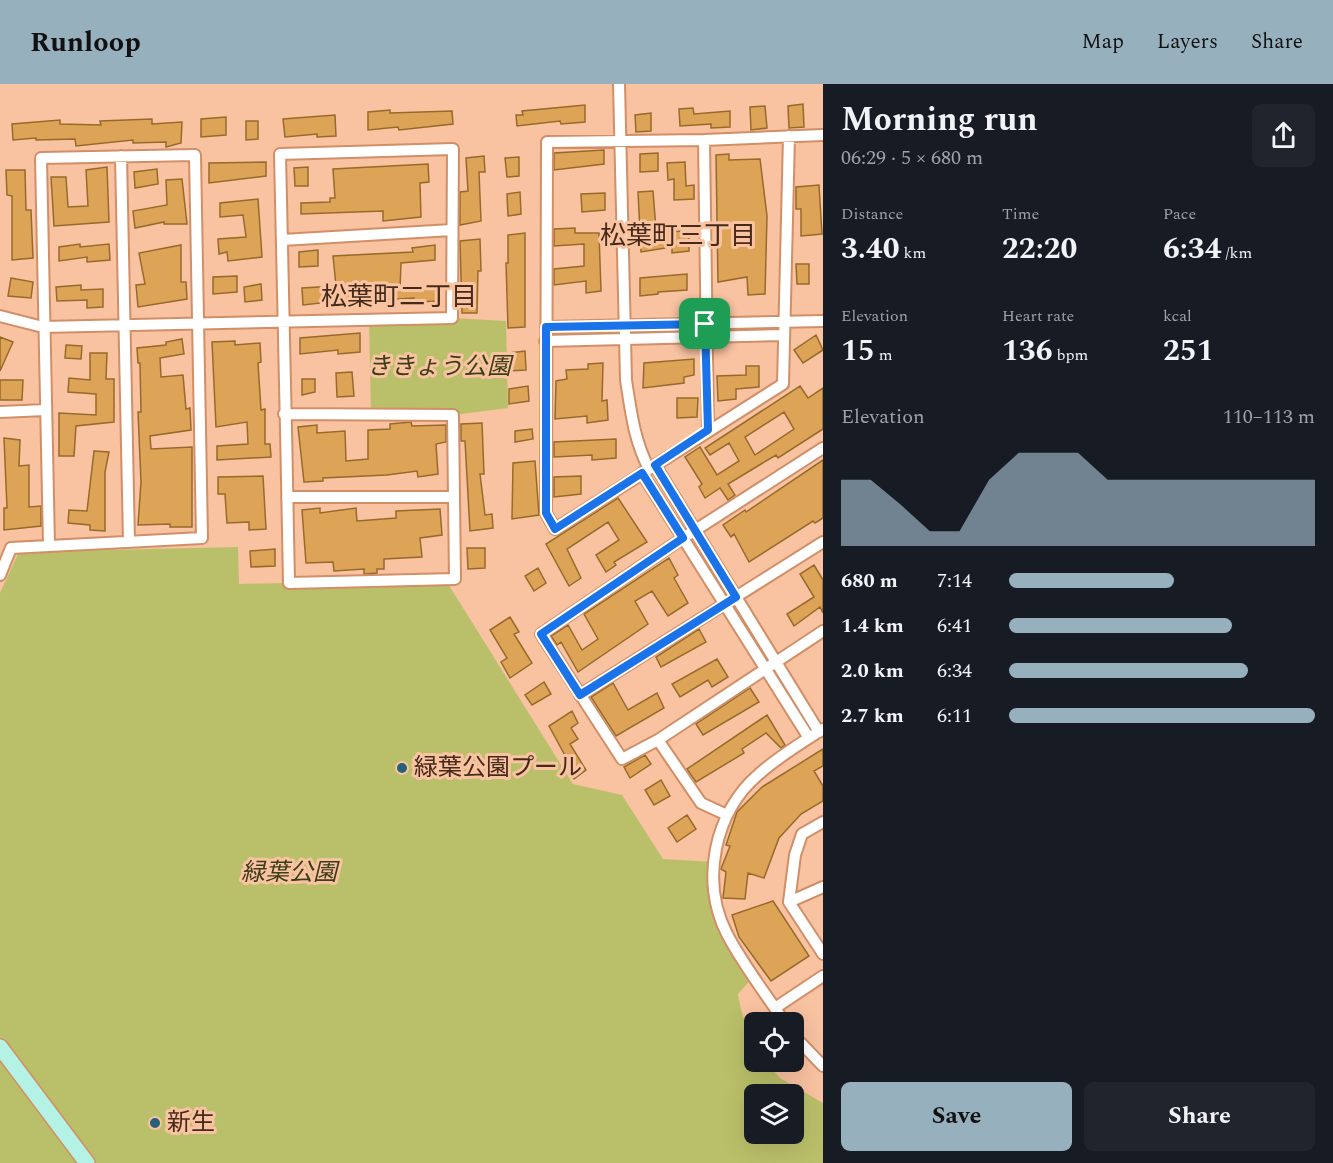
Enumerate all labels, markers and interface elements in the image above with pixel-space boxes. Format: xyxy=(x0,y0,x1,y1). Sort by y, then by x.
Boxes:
text: Runloop xyxy=(30,21,141,64)
text: Map xyxy=(1082,26,1124,58)
text: Layers xyxy=(1157,26,1218,58)
text: Share xyxy=(1251,26,1303,58)
text: Morning run xyxy=(841,95,1038,145)
button: share xyxy=(1252,104,1315,167)
text: 06:29 · 5 × 680 m xyxy=(841,143,983,173)
text: Distance xyxy=(841,202,903,226)
text: Time xyxy=(1002,202,1039,226)
text: Pace xyxy=(1163,202,1196,226)
district label: 松葉町三丁目 xyxy=(600,216,756,256)
text: 3.40 xyxy=(841,226,900,272)
text: 22:20 xyxy=(1002,226,1077,272)
text: 6:34 xyxy=(1163,226,1222,272)
text: km xyxy=(900,241,926,265)
text: /km xyxy=(1222,241,1252,265)
district label: 松葉町二丁目 xyxy=(321,277,477,317)
pin xyxy=(679,298,730,349)
text: Elevation xyxy=(841,304,908,328)
text: Heart rate xyxy=(1002,304,1074,328)
text: kcal xyxy=(1163,304,1192,328)
icon: arrive xyxy=(688,307,721,340)
text: 15 xyxy=(841,328,875,374)
text: 136 xyxy=(1002,328,1053,374)
text: 251 xyxy=(1163,328,1214,374)
text: m xyxy=(875,343,892,367)
text: bpm xyxy=(1053,343,1088,367)
park label: ききょう公園 xyxy=(367,349,514,385)
text: Elevation xyxy=(841,402,925,432)
text: 110–113 m xyxy=(1223,402,1315,432)
text: 680 m xyxy=(841,566,898,596)
text: 7:14 xyxy=(937,566,972,596)
text: 1.4 km xyxy=(841,611,904,641)
text: 6:41 xyxy=(937,611,972,641)
text: 2.0 km xyxy=(841,656,904,686)
text: 6:34 xyxy=(937,656,972,686)
text: 2.7 km xyxy=(841,701,904,731)
text: 6:11 xyxy=(937,701,972,731)
place label: 緑葉公園プール xyxy=(414,750,582,786)
marker: 緑葉公園プール xyxy=(395,761,409,775)
park label: 緑葉公園 xyxy=(241,855,340,891)
map controls xyxy=(744,1012,804,1144)
button: locate xyxy=(744,1012,804,1072)
button: Save xyxy=(841,1082,1072,1151)
button: Share xyxy=(1084,1082,1315,1151)
button: layers xyxy=(744,1084,804,1144)
place label: 新生 xyxy=(167,1105,215,1141)
marker: 新生 xyxy=(148,1116,162,1130)

